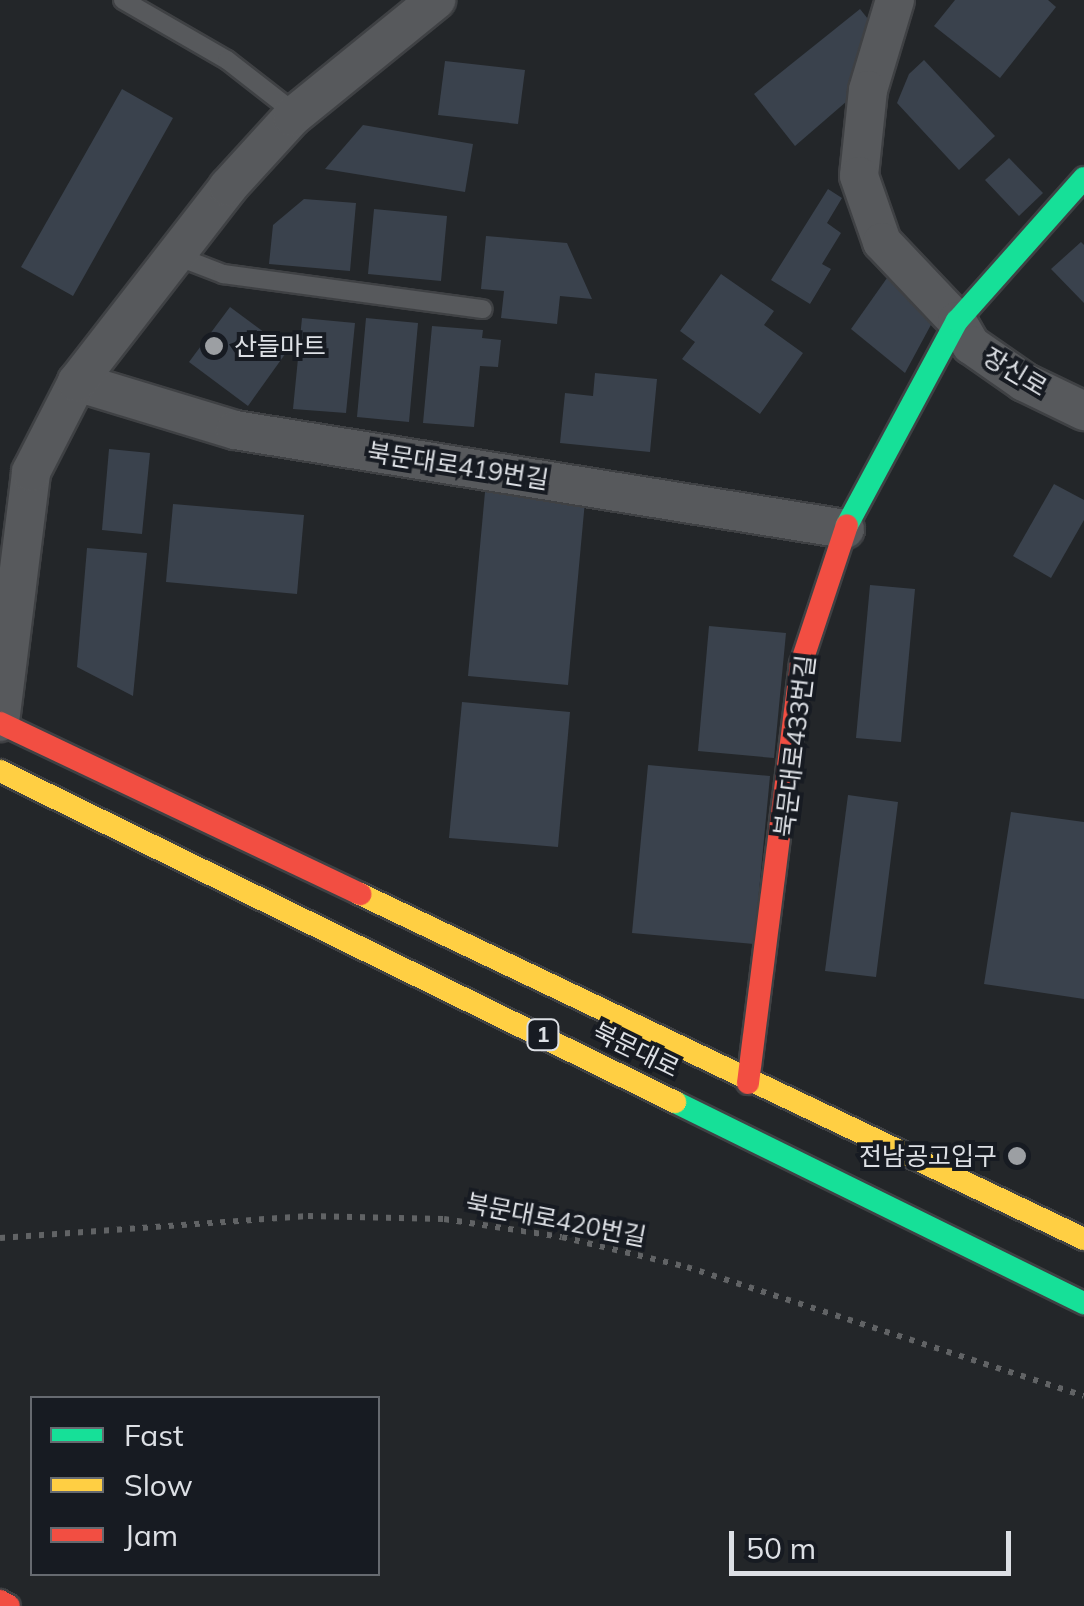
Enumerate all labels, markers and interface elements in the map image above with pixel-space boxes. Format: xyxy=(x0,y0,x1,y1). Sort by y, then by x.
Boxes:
place label: 산들마트 xyxy=(234,331,326,361)
marker: 산들마트 xyxy=(203,335,225,357)
street label: 장신로 xyxy=(978,341,1052,403)
street label: 북문대로419번길 xyxy=(365,437,551,495)
street label: 북문대로433번길 xyxy=(769,653,821,839)
street label: 북문대로 xyxy=(588,1016,684,1084)
road number: 1 xyxy=(526,1018,560,1052)
place label: 전남공고입구 xyxy=(859,1141,997,1171)
marker: 전남공고입구 xyxy=(1006,1145,1028,1167)
street label: 북문대로420번길 xyxy=(463,1188,649,1252)
legend xyxy=(30,1396,380,1576)
text: Fast xyxy=(124,1416,184,1454)
text: Slow xyxy=(124,1466,193,1504)
scale bar xyxy=(734,1511,1016,1573)
text: Jam xyxy=(124,1516,178,1554)
text: 50 m xyxy=(746,1529,816,1567)

